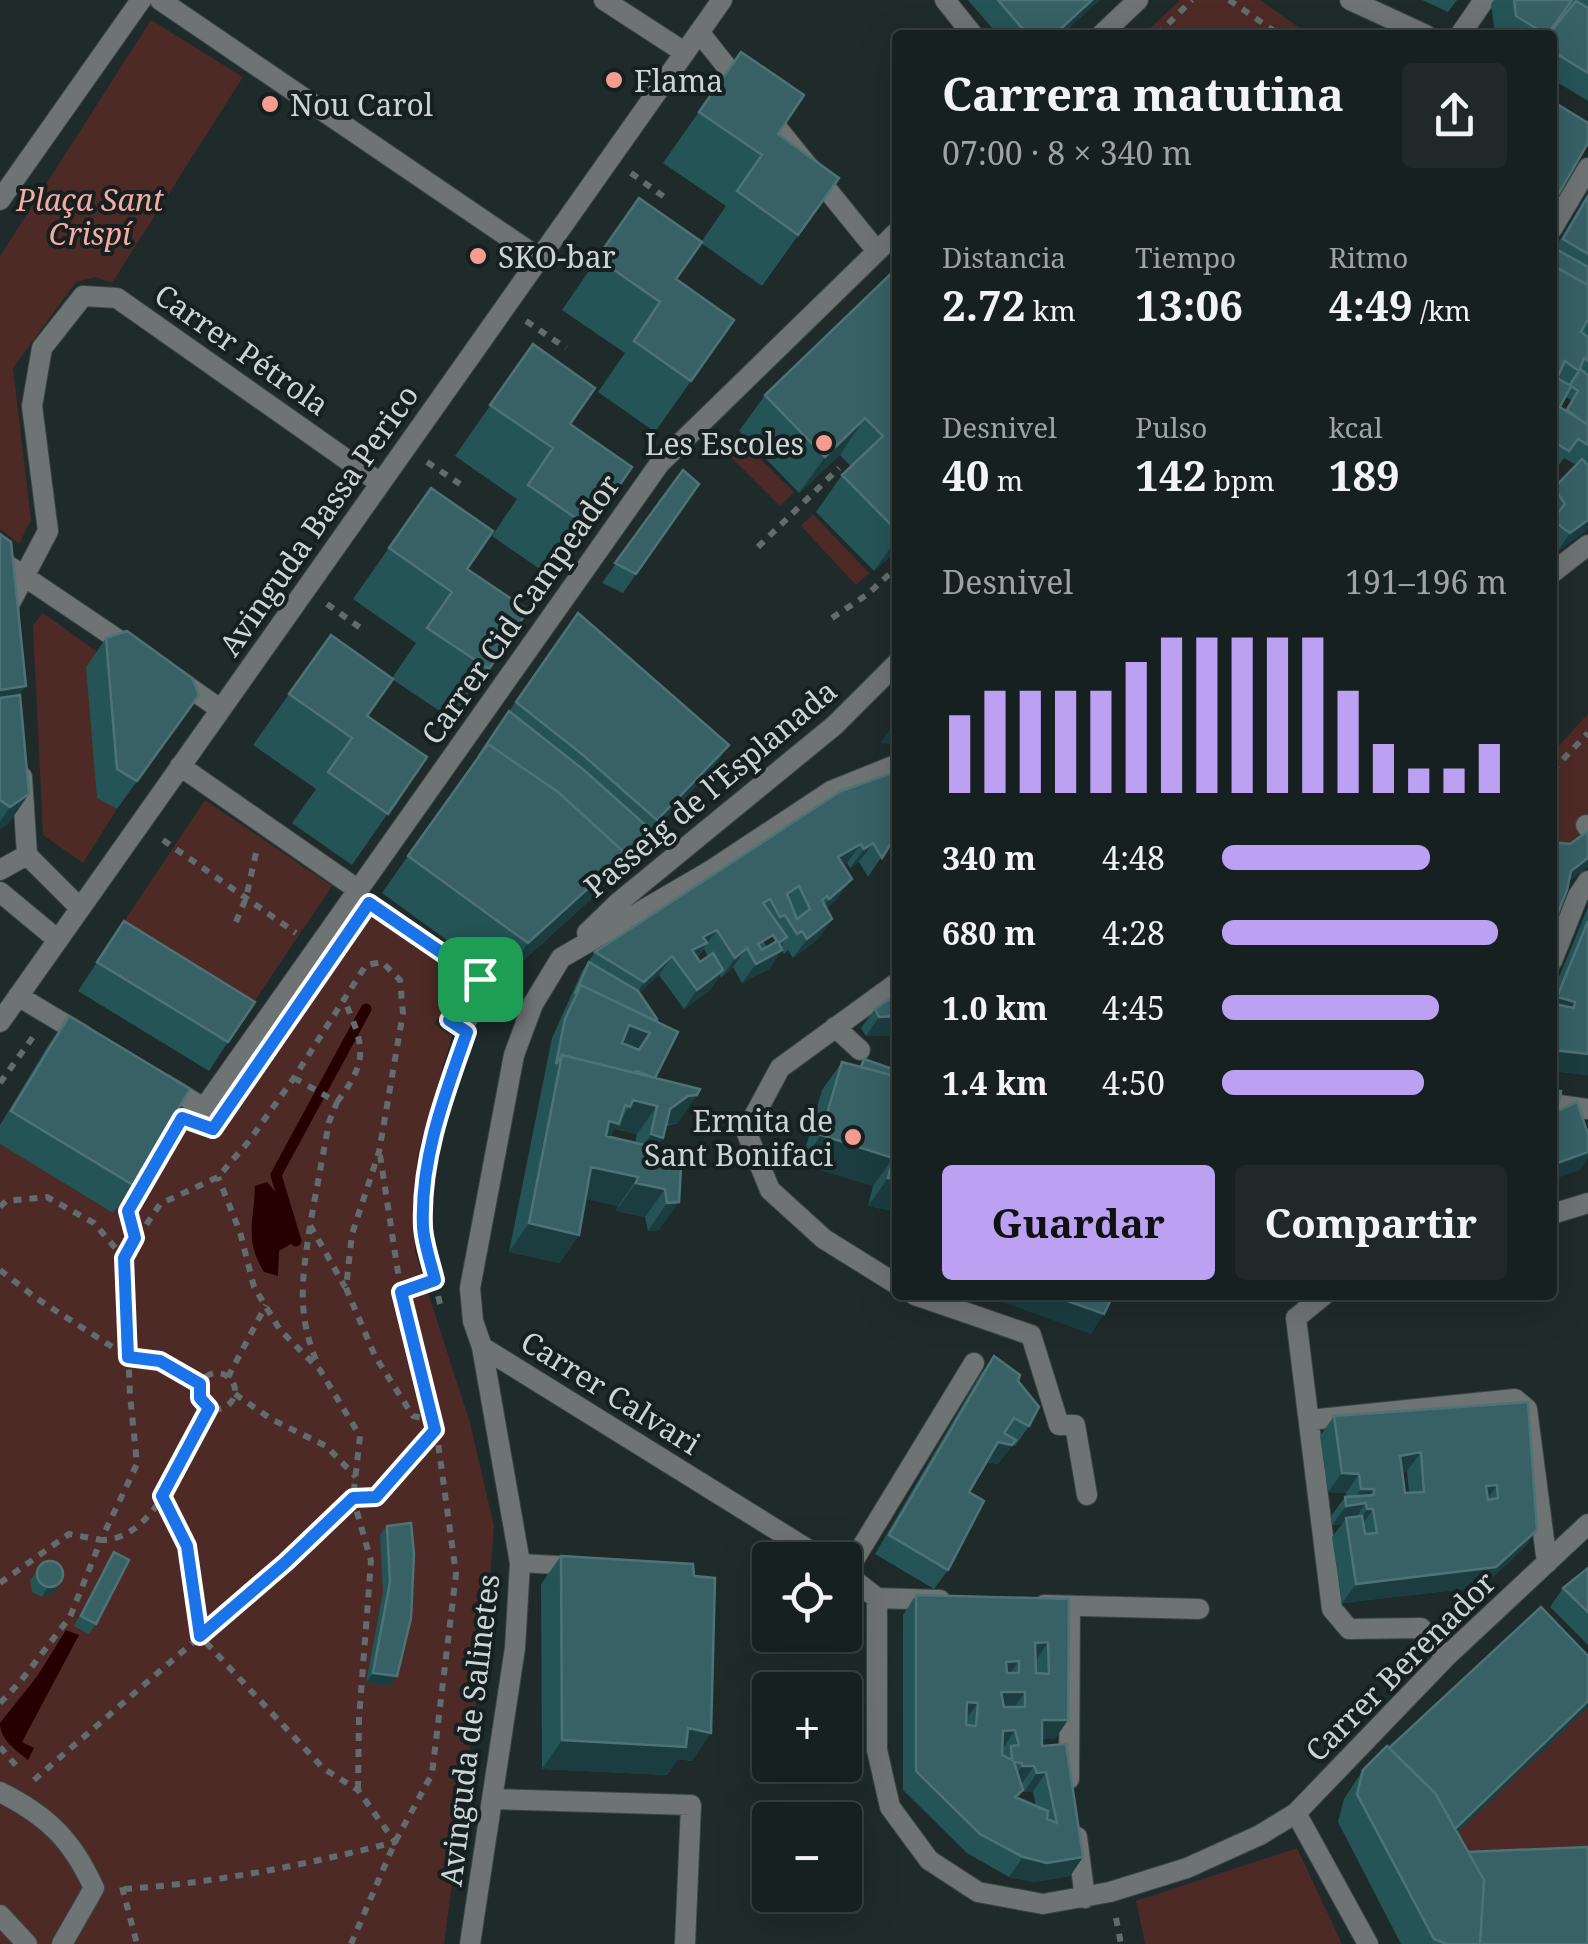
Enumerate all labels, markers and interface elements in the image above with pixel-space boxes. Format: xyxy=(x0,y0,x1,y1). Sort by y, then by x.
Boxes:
place label: Flama xyxy=(634,60,723,101)
text: Carrera matutina xyxy=(942,63,1344,124)
button: share xyxy=(1402,63,1507,168)
marker: Flama xyxy=(603,69,625,91)
place label: Nou Carol xyxy=(290,84,433,125)
marker: Nou Carol xyxy=(259,93,281,115)
text: 07:00 · 8 × 340 m xyxy=(942,131,1192,174)
park label: Plaça Sant Crispí xyxy=(15,179,165,254)
place label: SKO-bar xyxy=(498,236,616,277)
text: Distancia xyxy=(942,238,1066,276)
text: Tiempo xyxy=(1135,238,1236,276)
text: Ritmo xyxy=(1329,238,1408,276)
marker: SKO-bar xyxy=(467,245,489,267)
street label: Carrer Pétrola xyxy=(147,274,337,424)
text: 2.72 xyxy=(942,276,1026,333)
text: 13:06 xyxy=(1135,276,1243,333)
text: 4:49 xyxy=(1329,276,1413,333)
text: km xyxy=(1026,291,1076,329)
text: /km xyxy=(1413,291,1471,329)
street label: Avinguda Bassa Perico xyxy=(209,376,427,664)
text: Desnivel xyxy=(942,408,1057,446)
text: Pulso xyxy=(1135,408,1208,446)
text: kcal xyxy=(1329,408,1383,446)
place label: Les Escoles xyxy=(645,423,804,464)
marker: Les Escoles xyxy=(813,432,835,454)
text: 40 xyxy=(942,446,989,503)
text: 142 xyxy=(1135,446,1207,503)
text: 189 xyxy=(1329,446,1400,503)
text: m xyxy=(989,461,1023,499)
text: bpm xyxy=(1207,461,1275,499)
street label: Carrer Cid Campeador xyxy=(411,466,629,752)
text: Desnivel xyxy=(942,560,1073,603)
text: 191–196 m xyxy=(1345,560,1507,603)
street label: Passeig de l'Esplanada xyxy=(575,670,845,906)
text: 340 m xyxy=(942,836,1036,879)
text: 4:48 xyxy=(1102,836,1165,879)
text: 680 m xyxy=(942,911,1036,954)
text: 4:28 xyxy=(1102,911,1165,954)
pin xyxy=(438,937,523,1022)
icon: arrive xyxy=(453,952,508,1007)
text: 1.0 km xyxy=(942,986,1048,1029)
text: 4:45 xyxy=(1102,986,1165,1029)
text: 1.4 km xyxy=(942,1061,1048,1104)
text: 4:50 xyxy=(1102,1061,1165,1104)
place label: Ermita de Sant Bonifaci xyxy=(644,1100,833,1175)
marker: Ermita de Sant Bonifaci xyxy=(842,1126,864,1148)
button: Guardar xyxy=(942,1165,1215,1280)
button: Compartir xyxy=(1235,1165,1507,1280)
street label: Carrer Calvari xyxy=(514,1321,709,1464)
map controls xyxy=(752,1542,862,1912)
button: locate xyxy=(752,1542,862,1652)
street label: Carrer Berenador xyxy=(1296,1562,1504,1770)
street label: Avinguda de Salinetes xyxy=(430,1572,508,1888)
button: + xyxy=(752,1672,862,1782)
button: − xyxy=(752,1802,862,1912)

